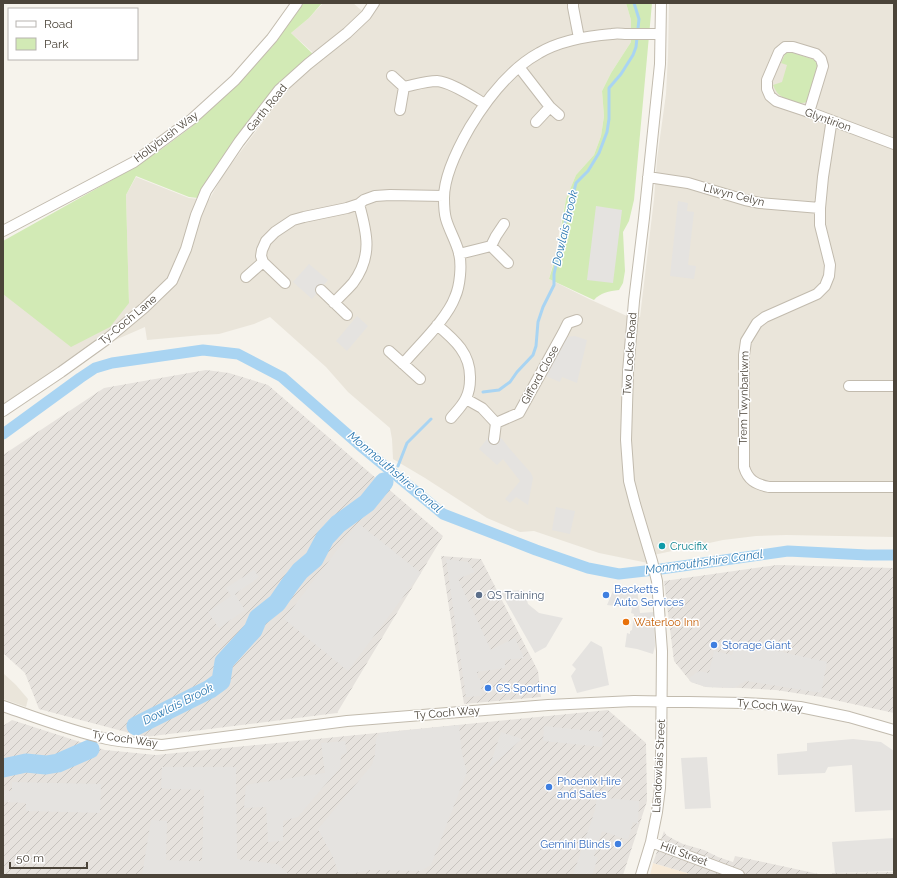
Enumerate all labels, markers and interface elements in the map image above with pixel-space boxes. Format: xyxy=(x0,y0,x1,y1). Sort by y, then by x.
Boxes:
legend xyxy=(8,8,138,60)
text: Road xyxy=(44,17,73,31)
text: Park xyxy=(44,37,69,51)
street label: Garth Road xyxy=(244,82,290,134)
street label: Glyntirion xyxy=(803,106,853,134)
street label: Hollybush Way xyxy=(132,109,200,165)
street label: Llwyn Celyn xyxy=(702,181,766,209)
water label: Dowlais Brook xyxy=(549,188,581,267)
street label: Ty-Coch Lane xyxy=(97,292,160,348)
street label: Two Locks Road xyxy=(621,312,639,396)
street label: Gifford Close xyxy=(518,343,562,407)
street label: Trem Twynbarlwm xyxy=(737,351,751,445)
water label: Monmouthshire Canal xyxy=(345,429,445,515)
place label: Crucifix xyxy=(670,540,708,553)
marker: Crucifix xyxy=(657,541,667,551)
water label: Monmouthshire Canal xyxy=(644,547,764,577)
place label: Becketts Auto Services xyxy=(614,583,684,609)
place label: QS Training xyxy=(487,589,544,602)
marker: QS Training xyxy=(474,590,484,600)
marker: Becketts Auto Services xyxy=(601,590,611,600)
place label: Waterloo Inn xyxy=(634,616,699,629)
marker: Waterloo Inn xyxy=(621,617,631,627)
place label: Storage Giant xyxy=(722,639,791,652)
marker: Storage Giant xyxy=(709,640,719,650)
water label: Dowlais Brook xyxy=(140,680,216,728)
place label: CS Sporting xyxy=(496,682,556,695)
marker: CS Sporting xyxy=(483,683,493,693)
street label: Ty Coch Way xyxy=(737,697,803,715)
street label: Ty Coch Way xyxy=(414,704,480,722)
street label: Llandowlais Street xyxy=(650,718,668,813)
street label: Ty Coch Way xyxy=(91,728,159,750)
place label: Phoenix Hire and Sales xyxy=(557,775,622,801)
marker: Phoenix Hire and Sales xyxy=(544,782,554,792)
place label: Gemini Blinds xyxy=(540,838,610,851)
marker: Gemini Blinds xyxy=(613,839,623,849)
street label: Hill Street xyxy=(659,839,710,869)
scale bar xyxy=(10,844,87,870)
text: 50 m xyxy=(16,851,44,865)

